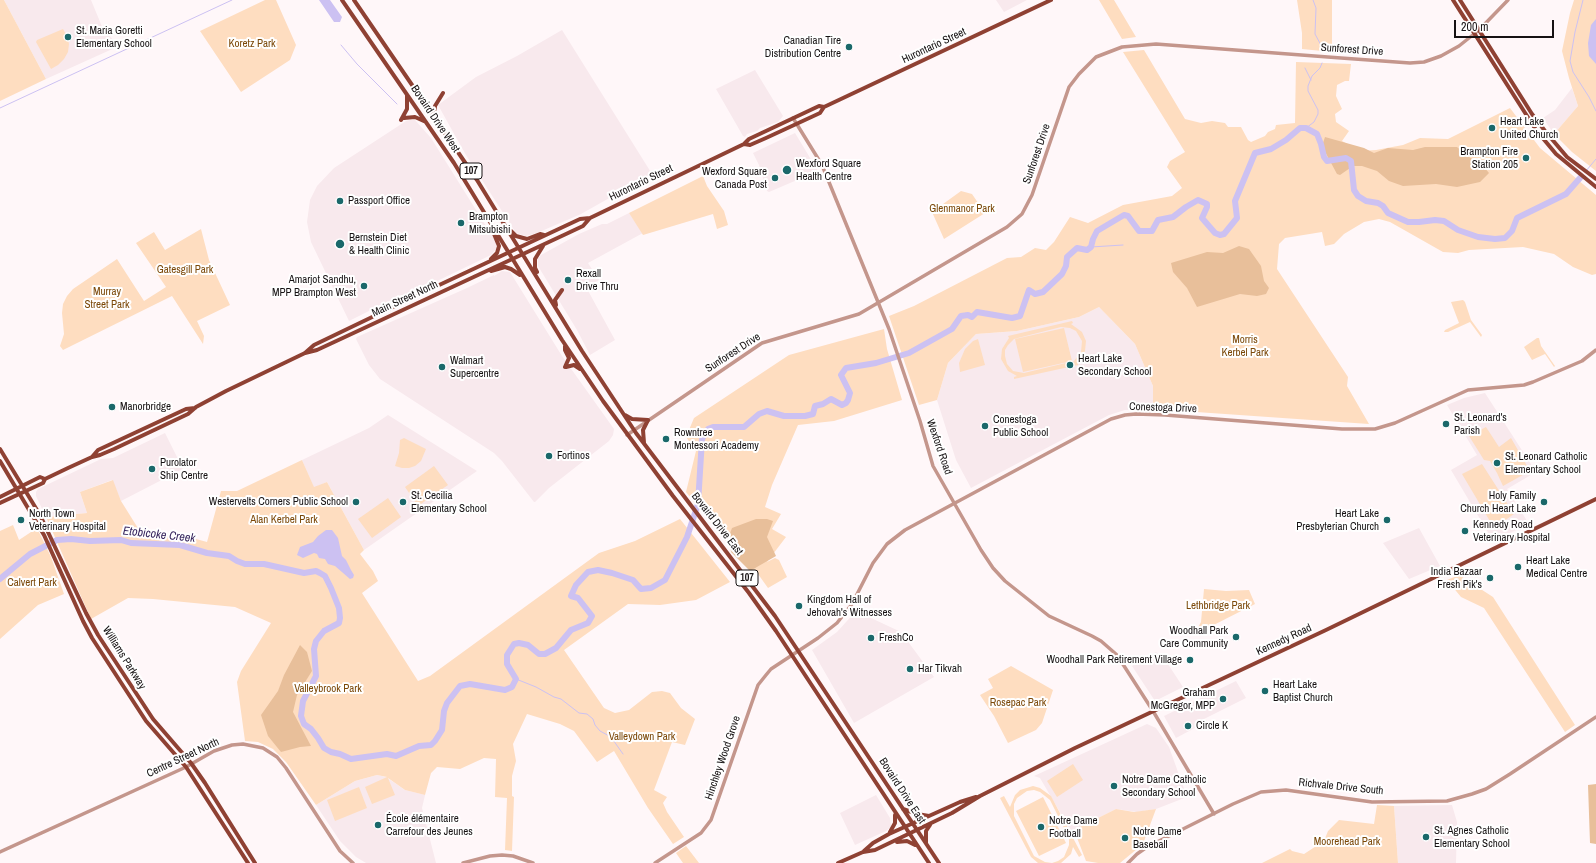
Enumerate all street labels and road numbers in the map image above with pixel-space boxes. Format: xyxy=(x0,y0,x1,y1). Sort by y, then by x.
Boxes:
street label: Hurontario Street xyxy=(900,25,968,67)
street label: Sunforest Drive xyxy=(1320,41,1384,59)
street label: Bovaird Drive West xyxy=(408,83,462,155)
street label: Sunforest Drive xyxy=(1021,122,1053,186)
street label: Hurontario Street xyxy=(607,162,675,204)
road number: 107 xyxy=(460,163,482,179)
street label: Main Street North xyxy=(370,278,440,320)
street label: Sunforest Drive xyxy=(703,330,763,376)
street label: Conestoga Drive xyxy=(1129,400,1197,416)
street label: Wexford Road xyxy=(923,418,955,476)
street label: Bovaird Drive East xyxy=(688,490,746,558)
road number: 107 xyxy=(736,570,758,586)
street label: Kennedy Road xyxy=(1254,621,1314,659)
street label: Williams Parkway xyxy=(99,624,149,692)
street label: Hinchley Wood Grove xyxy=(702,714,744,802)
street label: Centre Street North xyxy=(145,735,221,781)
street label: Bovaird Drive East xyxy=(876,756,928,826)
street label: Richvale Drive South xyxy=(1298,776,1384,798)

